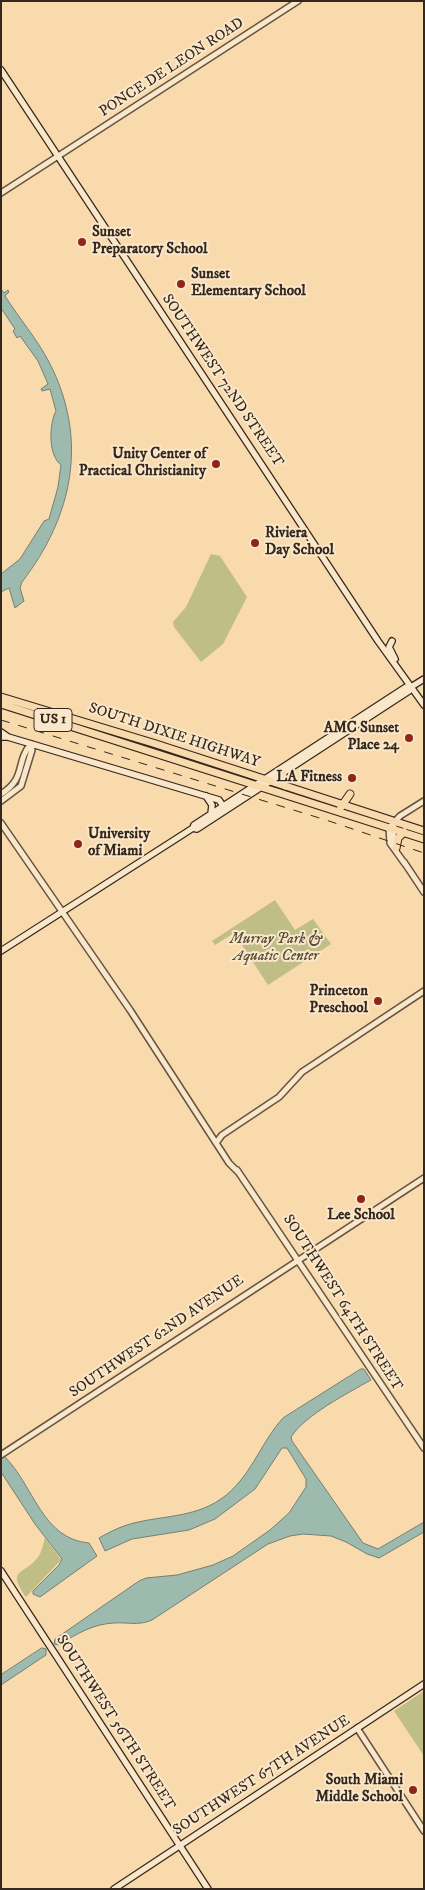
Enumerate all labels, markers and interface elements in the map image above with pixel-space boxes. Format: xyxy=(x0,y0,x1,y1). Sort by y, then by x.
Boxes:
street label: PONCE DE LEON ROAD xyxy=(96,15,248,121)
place label: Sunset Preparatory School xyxy=(92,224,207,259)
marker: Sunset Preparatory School xyxy=(76,236,88,248)
place label: Sunset Elementary School xyxy=(191,266,306,301)
marker: Sunset Elementary School xyxy=(175,278,187,290)
street label: SOUTHWEST 72ND STREET xyxy=(157,291,287,471)
place label: Unity Center of Practical Christianity xyxy=(79,446,206,481)
marker: Unity Center of Practical Christianity xyxy=(210,458,222,470)
place label: Riviera Day School xyxy=(265,525,334,560)
marker: Riviera Day School xyxy=(249,537,261,549)
street label: SOUTH DIXIE HIGHWAY xyxy=(86,700,262,772)
road number: US 1 xyxy=(34,708,72,732)
place label: AMC Sunset Place 24 xyxy=(324,720,399,755)
marker: AMC Sunset Place 24 xyxy=(403,732,415,744)
place label: LA Fitness xyxy=(276,769,342,787)
marker: LA Fitness xyxy=(346,772,358,784)
place label: University of Miami xyxy=(88,826,150,861)
marker: University of Miami xyxy=(72,838,84,850)
park label: Murray Park & Aquatic Center xyxy=(230,931,322,966)
place label: Princeton Preschool xyxy=(309,983,368,1018)
marker: Princeton Preschool xyxy=(372,995,384,1007)
marker: Lee School xyxy=(355,1193,367,1205)
place label: Lee School xyxy=(327,1207,395,1225)
street label: SOUTHWEST 64TH STREET xyxy=(278,1212,406,1394)
street label: SOUTHWEST 62ND AVENUE xyxy=(66,1272,248,1402)
street label: SOUTHWEST 56TH STREET xyxy=(52,1632,178,1814)
street label: SOUTHWEST 67TH AVENUE xyxy=(170,1712,354,1840)
place label: South Miami Middle School xyxy=(315,1772,403,1807)
marker: South Miami Middle School xyxy=(407,1784,419,1796)

